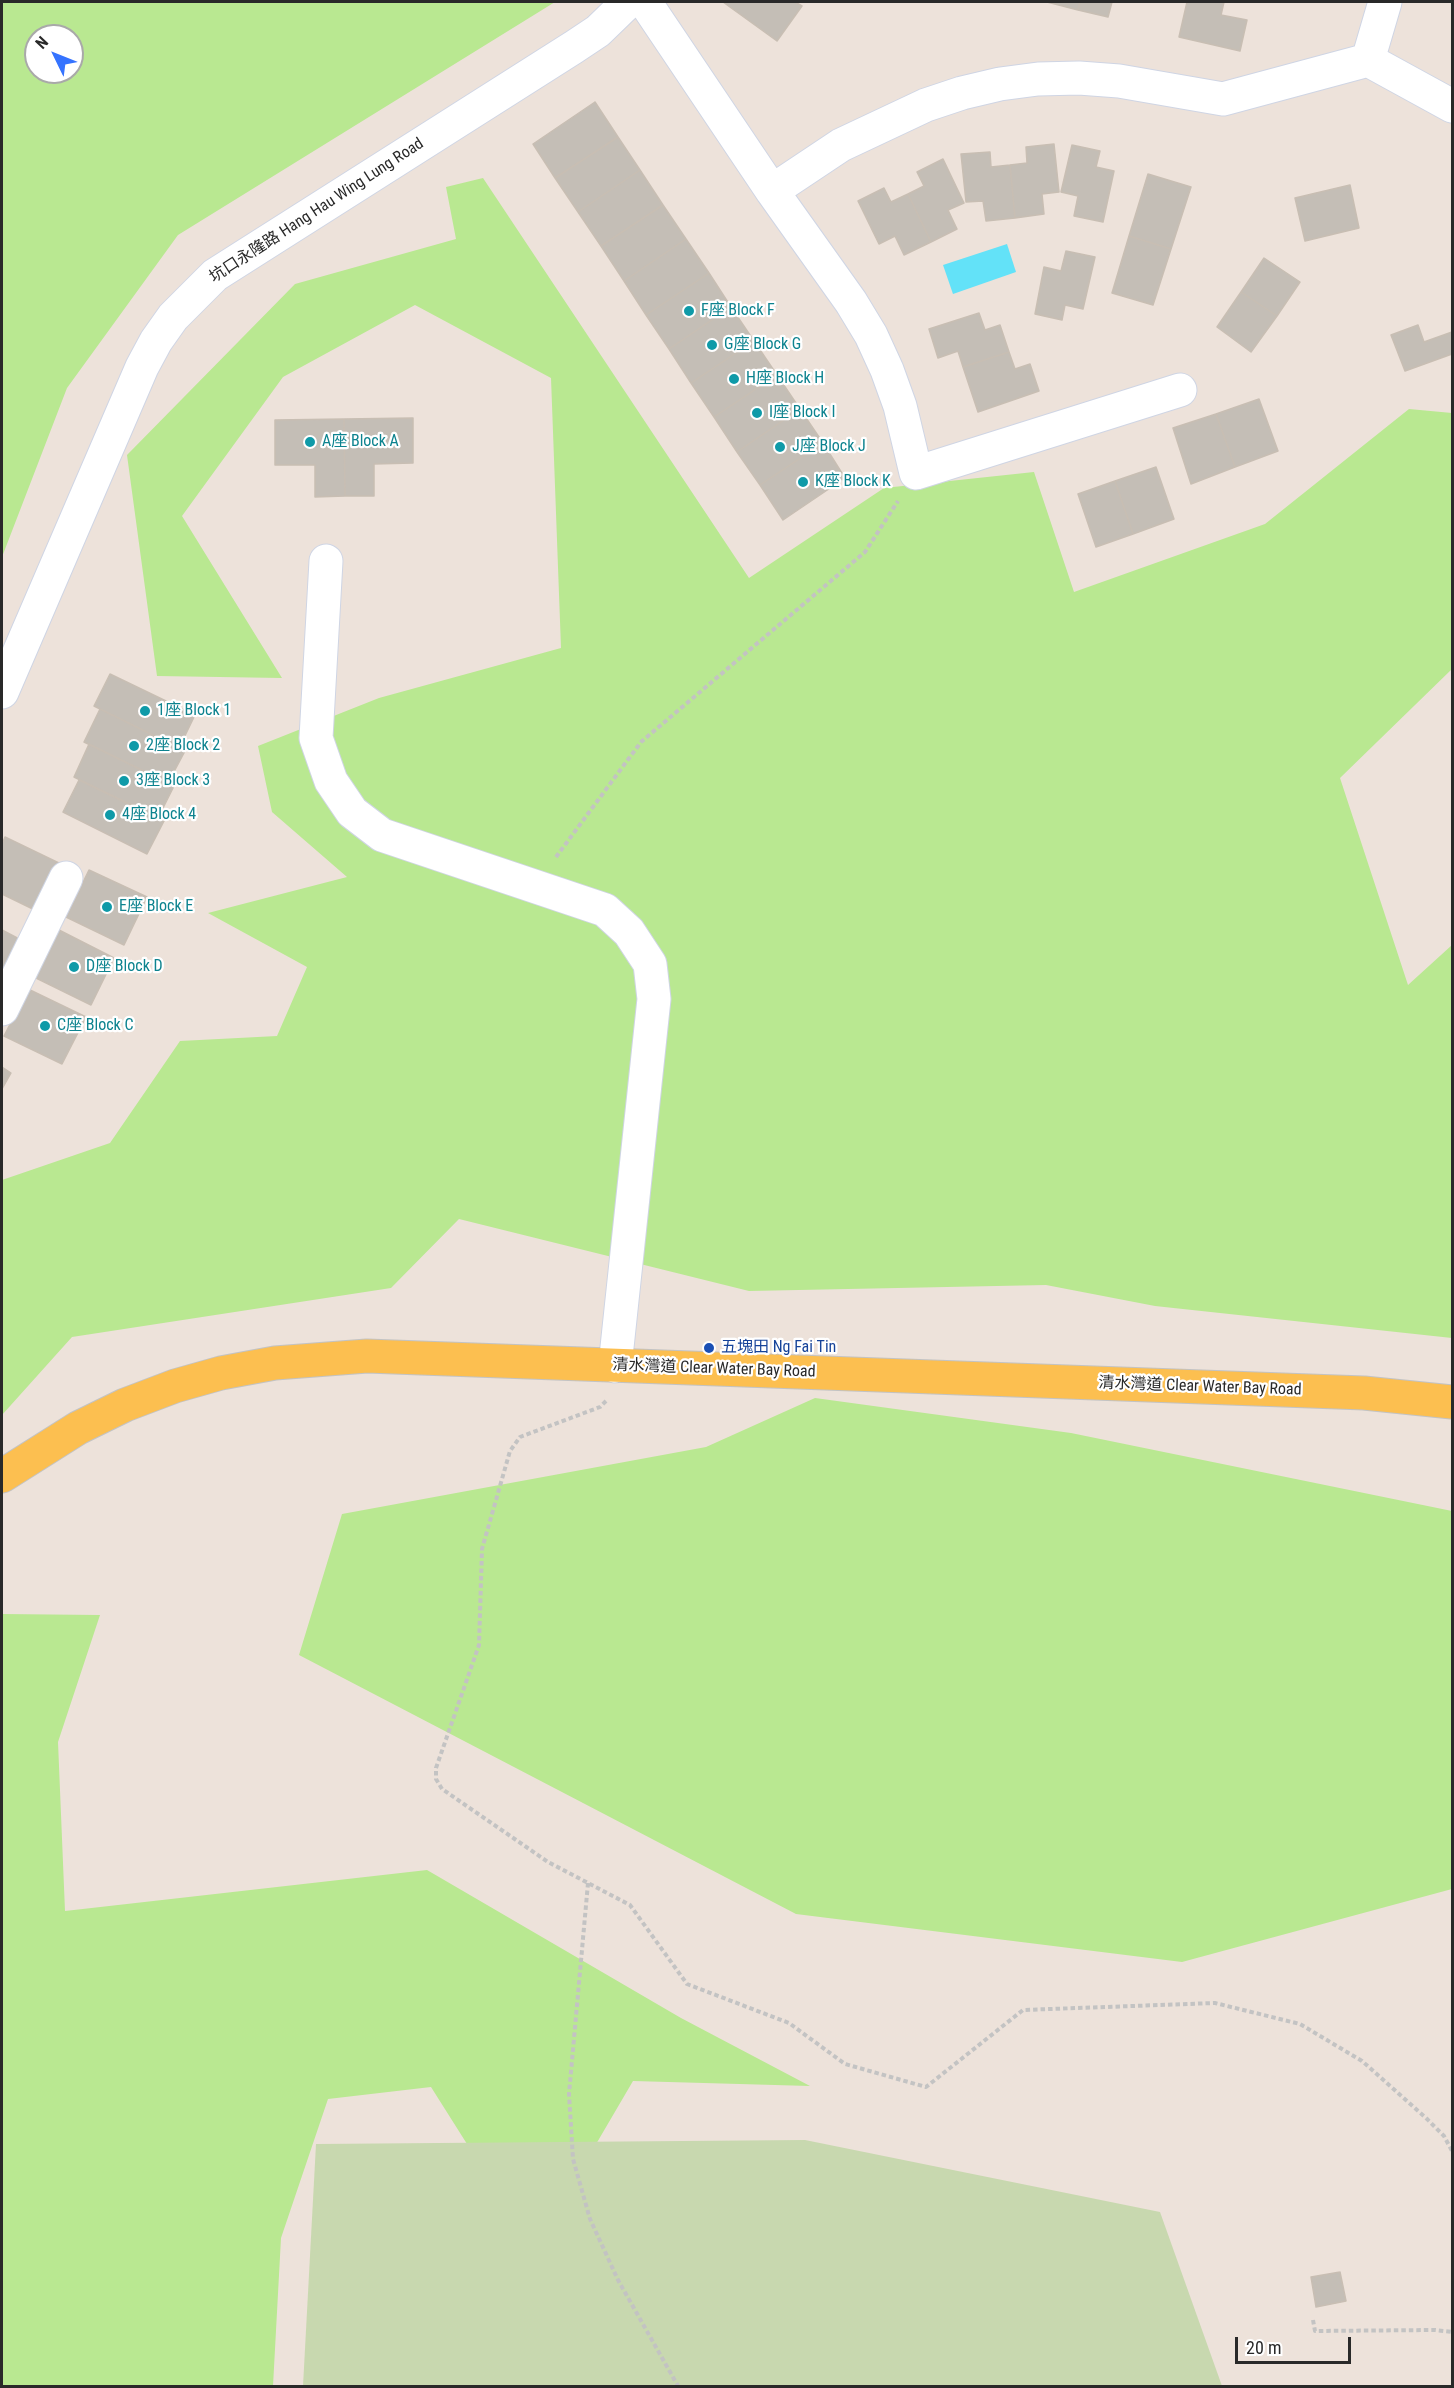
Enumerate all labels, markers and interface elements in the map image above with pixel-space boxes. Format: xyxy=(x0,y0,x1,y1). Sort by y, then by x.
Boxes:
north arrow xyxy=(24,24,84,84)
text: N xyxy=(32,33,52,53)
street label: 坑口永隆路 Hang Hau Wing Lung Road xyxy=(206,135,428,287)
place label: F座 Block F xyxy=(701,301,775,321)
marker: F座 Block F xyxy=(682,304,696,318)
place label: G座 Block G xyxy=(724,335,801,355)
marker: G座 Block G xyxy=(705,338,719,352)
place label: H座 Block H xyxy=(746,369,824,389)
marker: H座 Block H xyxy=(727,372,741,386)
place label: I座 Block I xyxy=(769,403,835,423)
marker: I座 Block I xyxy=(750,406,764,420)
place label: A座 Block A xyxy=(322,432,399,452)
marker: A座 Block A xyxy=(303,435,317,449)
place label: J座 Block J xyxy=(792,437,866,457)
marker: J座 Block J xyxy=(773,440,787,454)
place label: K座 Block K xyxy=(815,472,891,492)
marker: K座 Block K xyxy=(796,475,810,489)
place label: 1座 Block 1 xyxy=(157,701,231,721)
marker: 1座 Block 1 xyxy=(138,704,152,718)
place label: 2座 Block 2 xyxy=(146,736,220,756)
marker: 2座 Block 2 xyxy=(127,739,141,753)
place label: 3座 Block 3 xyxy=(136,771,210,791)
marker: 3座 Block 3 xyxy=(117,774,131,788)
place label: 4座 Block 4 xyxy=(122,805,196,825)
marker: 4座 Block 4 xyxy=(103,808,117,822)
place label: E座 Block E xyxy=(119,897,193,917)
marker: E座 Block E xyxy=(100,900,114,914)
place label: D座 Block D xyxy=(86,957,163,977)
marker: D座 Block D xyxy=(67,960,81,974)
place label: C座 Block C xyxy=(57,1016,134,1036)
marker: C座 Block C xyxy=(38,1019,52,1033)
place label: 五塊田 Ng Fai Tin xyxy=(721,1338,836,1358)
marker: 五塊田 Ng Fai Tin xyxy=(702,1341,716,1355)
street label: 清水灣道 Clear Water Bay Road xyxy=(612,1356,816,1382)
street label: 清水灣道 Clear Water Bay Road xyxy=(1098,1374,1302,1400)
scale bar xyxy=(1238,2325,1354,2363)
text: 20 m xyxy=(1246,2337,1281,2358)

